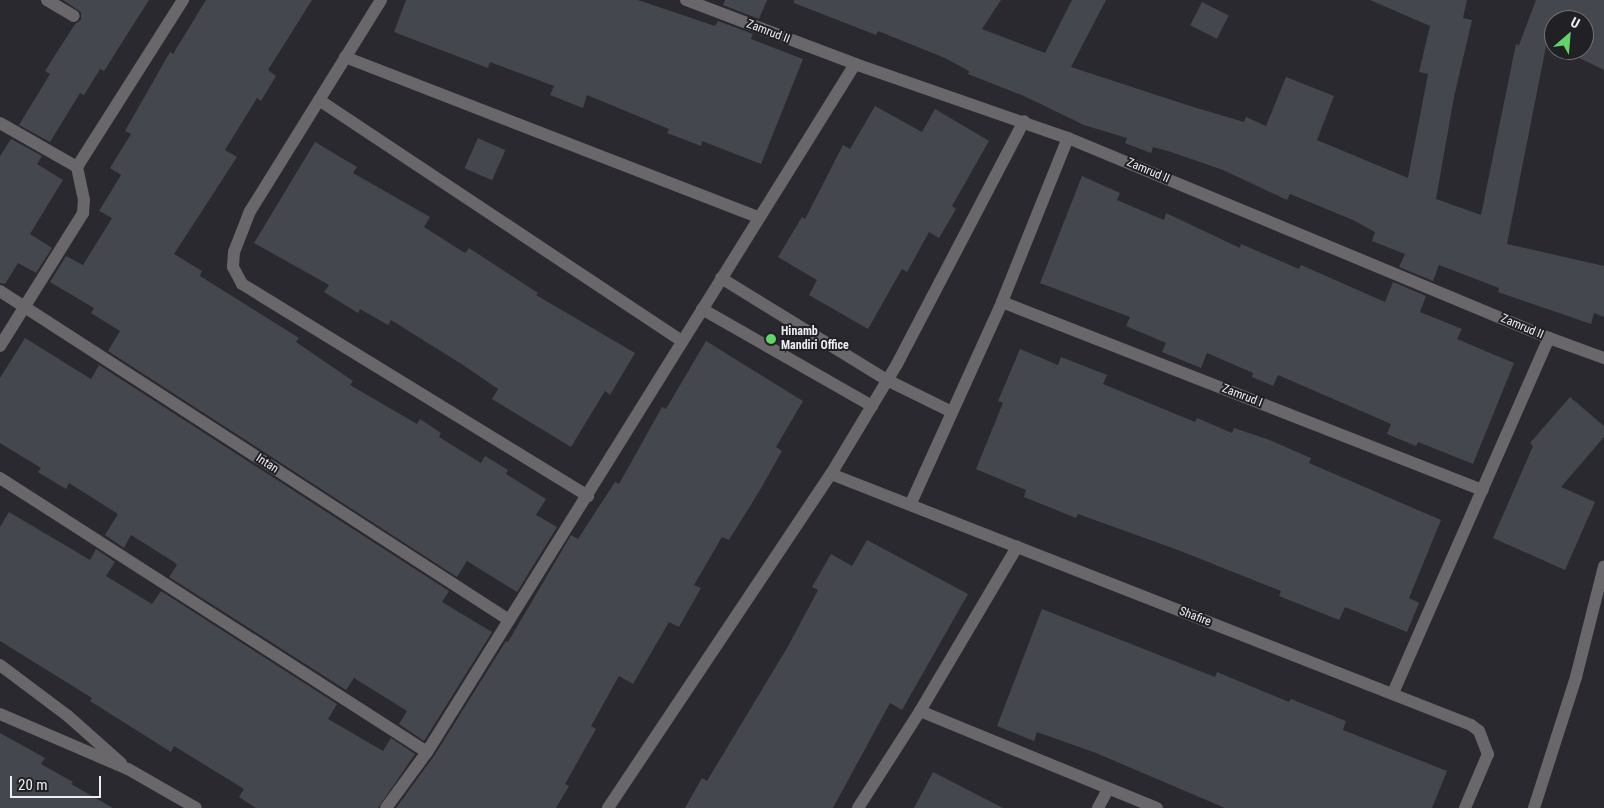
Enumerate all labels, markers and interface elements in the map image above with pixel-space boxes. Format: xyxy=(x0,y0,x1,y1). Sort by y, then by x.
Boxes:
north arrow xyxy=(1544,10,1594,60)
text: U xyxy=(1568,14,1583,31)
street label: Zamrud II xyxy=(744,17,792,47)
street label: Zamrud II xyxy=(1124,156,1172,186)
street label: Zamrud II xyxy=(1498,312,1546,342)
place label: Hinamb Mandiri Office xyxy=(781,325,849,353)
marker: Hinamb Mandiri Office xyxy=(765,333,777,345)
street label: Zamrud I xyxy=(1220,382,1264,410)
street label: Intan xyxy=(253,451,281,477)
street label: Shafire xyxy=(1177,604,1213,630)
scale bar xyxy=(12,766,104,798)
text: 20 m xyxy=(18,776,48,794)

